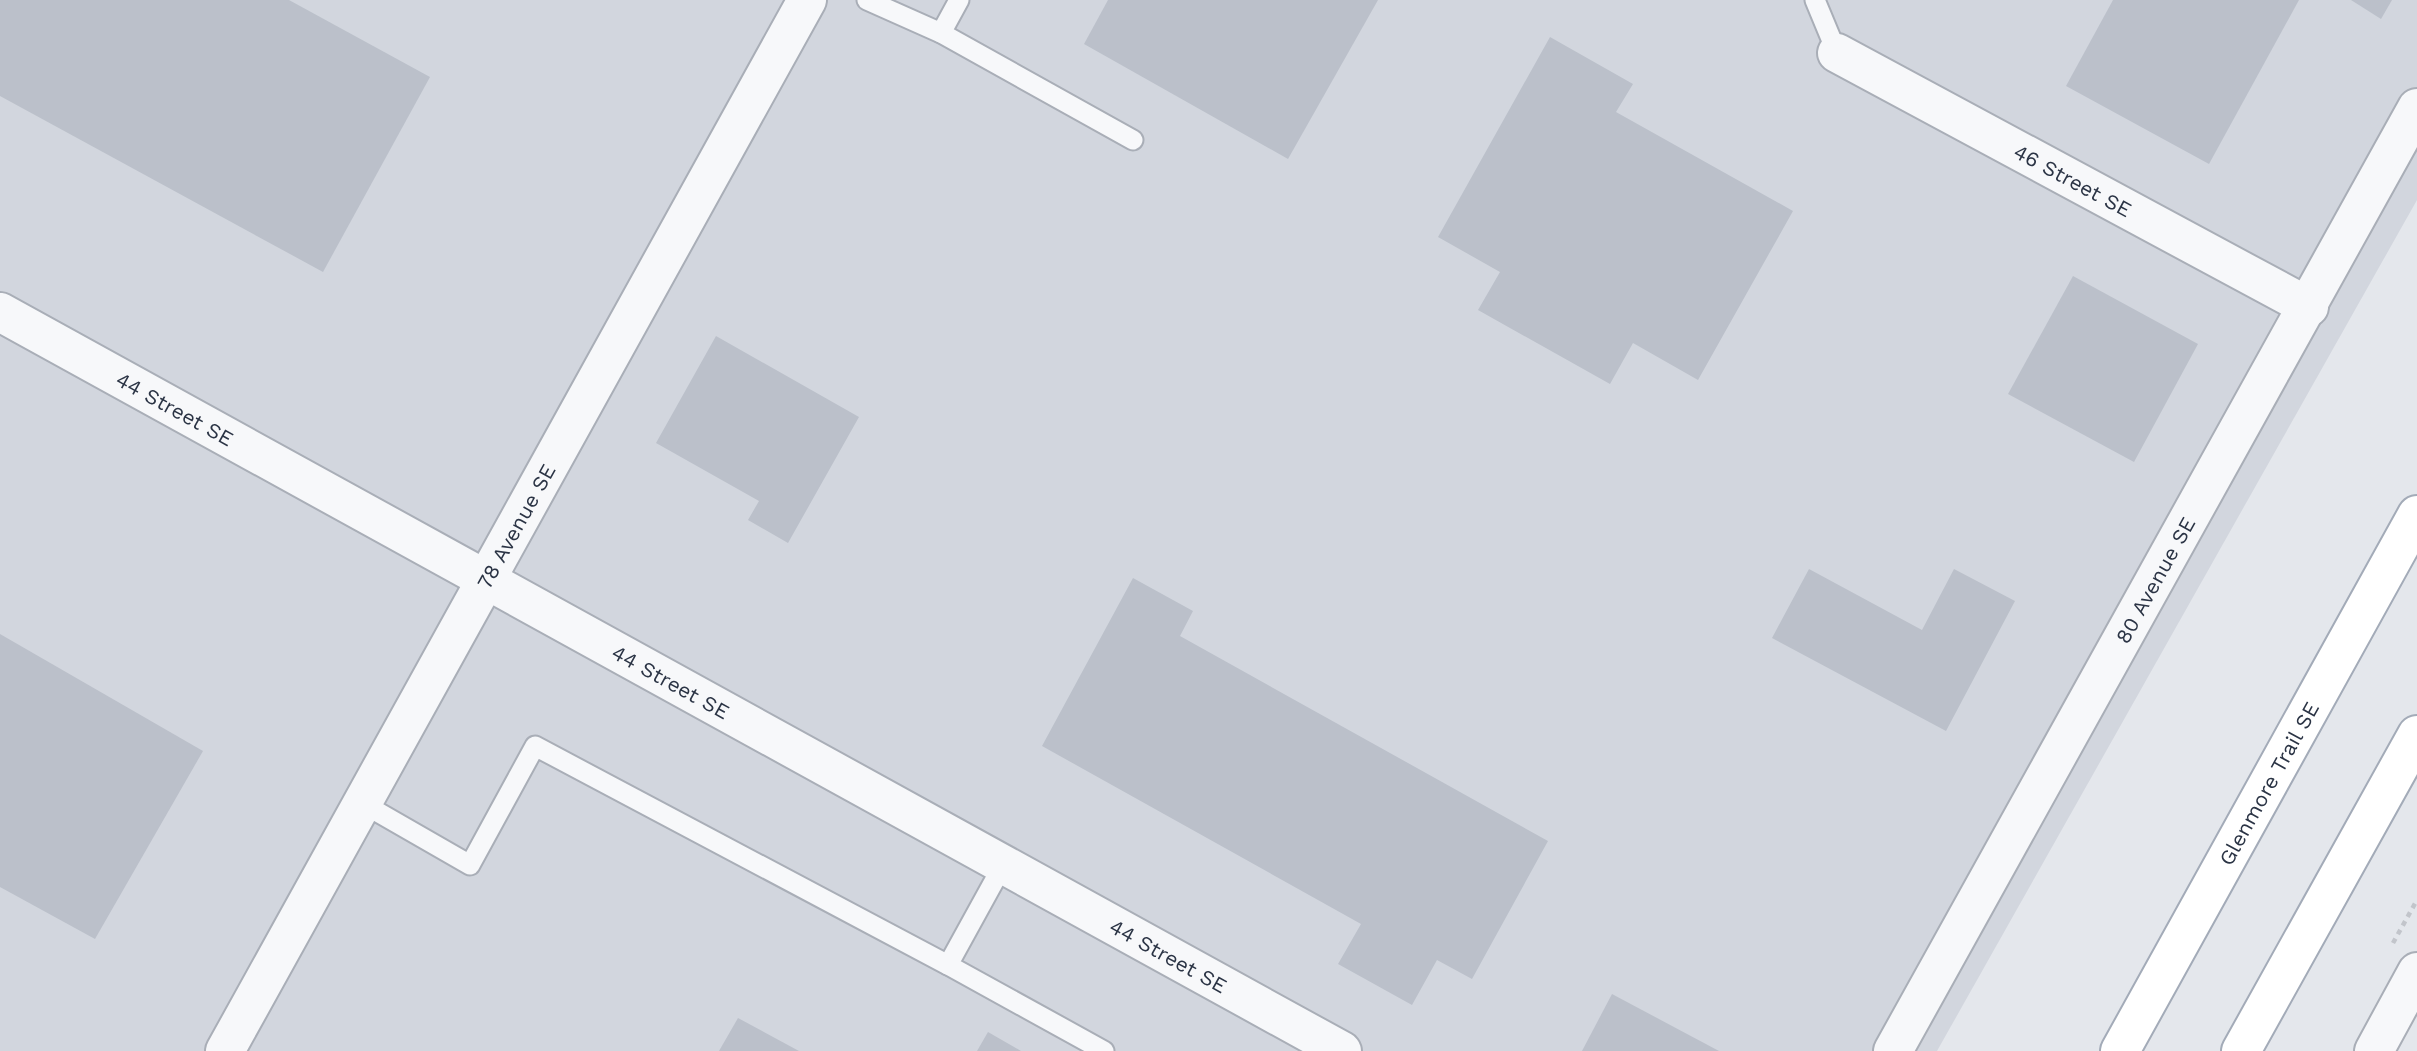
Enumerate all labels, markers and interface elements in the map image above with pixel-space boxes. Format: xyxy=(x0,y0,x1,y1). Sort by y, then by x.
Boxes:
street label: 46 Street SE xyxy=(2010,138,2136,222)
street label: 44 Street SE xyxy=(112,366,238,451)
street label: 78 Avenue SE xyxy=(471,459,560,593)
street label: 80 Avenue SE xyxy=(2110,512,2200,647)
street label: 44 Street SE xyxy=(608,639,734,724)
street label: Glenmore Trail SE xyxy=(2213,697,2324,869)
street label: 44 Street SE xyxy=(1105,913,1232,998)

